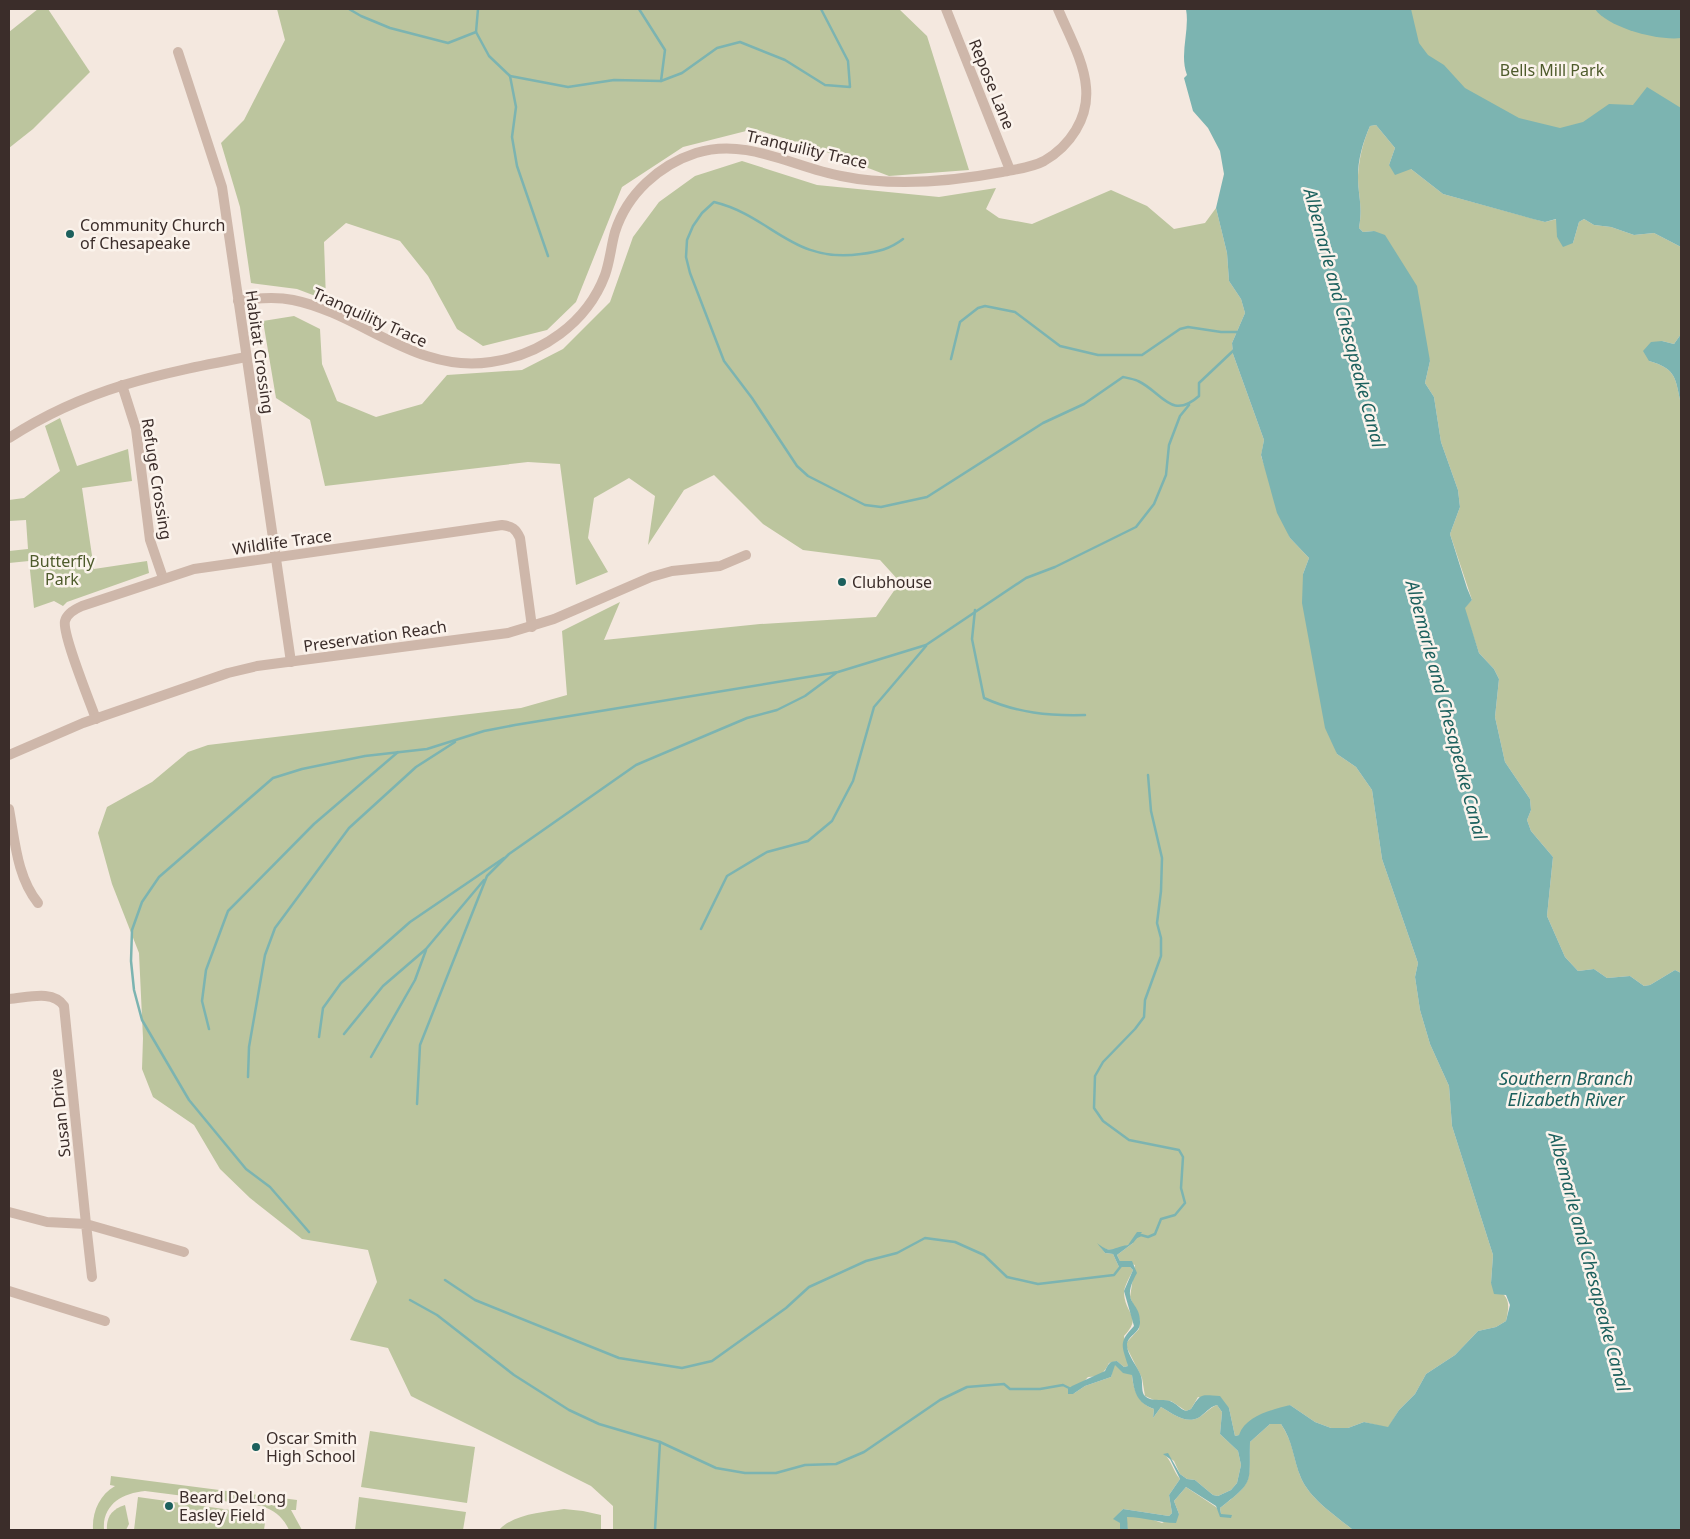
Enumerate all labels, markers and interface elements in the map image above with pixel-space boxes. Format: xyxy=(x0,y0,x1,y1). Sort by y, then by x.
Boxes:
street label: Repose Lane xyxy=(964,36,1020,132)
park label: Bells Mill Park xyxy=(1500,59,1605,81)
street label: Tranquility Trace xyxy=(744,124,870,174)
water label: Albemarle and Chesapeake Canal xyxy=(1298,184,1391,450)
place label: Community Church of Chesapeake xyxy=(80,214,225,254)
marker: Community Church of Chesapeake xyxy=(64,228,76,240)
street label: Tranquility Trace xyxy=(309,282,431,352)
street label: Habitat Crossing xyxy=(240,289,280,415)
street label: Refuge Crossing xyxy=(137,417,177,541)
street label: Wildlife Trace xyxy=(231,524,333,560)
park label: Butterfly Park xyxy=(29,550,95,590)
place label: Clubhouse xyxy=(852,571,932,593)
marker: Clubhouse xyxy=(836,576,848,588)
water label: Albemarle and Chesapeake Canal xyxy=(1400,576,1493,842)
street label: Preservation Reach xyxy=(302,615,448,657)
water label: Southern Branch Elizabeth River xyxy=(1499,1066,1633,1111)
street label: Susan Drive xyxy=(44,1068,76,1158)
water label: Albemarle and Chesapeake Canal xyxy=(1543,1128,1636,1394)
place label: Oscar Smith High School xyxy=(266,1427,357,1467)
marker: Oscar Smith High School xyxy=(250,1441,262,1453)
place label: Beard DeLong Easley Field xyxy=(179,1486,286,1526)
marker: Beard DeLong Easley Field xyxy=(163,1500,175,1512)

